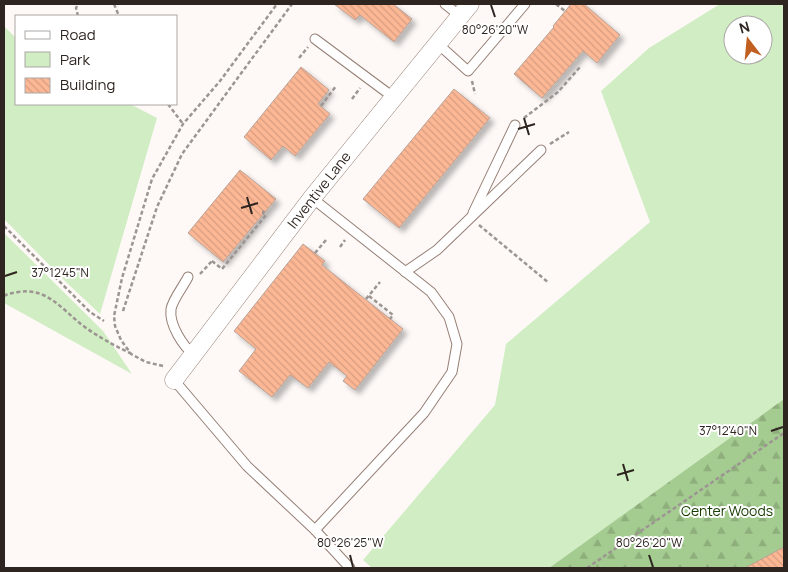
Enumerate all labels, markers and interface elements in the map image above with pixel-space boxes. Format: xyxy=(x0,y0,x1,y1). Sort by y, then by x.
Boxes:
legend xyxy=(15,15,178,105)
north arrow xyxy=(723,15,773,65)
text: N xyxy=(737,17,752,38)
text: 80°26'20"W xyxy=(462,21,529,38)
text: Road xyxy=(60,24,96,45)
text: Park xyxy=(60,49,90,70)
text: Building xyxy=(60,74,115,95)
street label: Inventive Lane xyxy=(283,147,355,232)
text: 37°12'45"N xyxy=(31,264,89,281)
text: 37°12'40"N xyxy=(699,422,757,439)
park label: Center Woods xyxy=(681,501,773,520)
text: 80°26'25"W xyxy=(317,534,384,551)
text: 80°26'20"W xyxy=(616,534,683,551)

